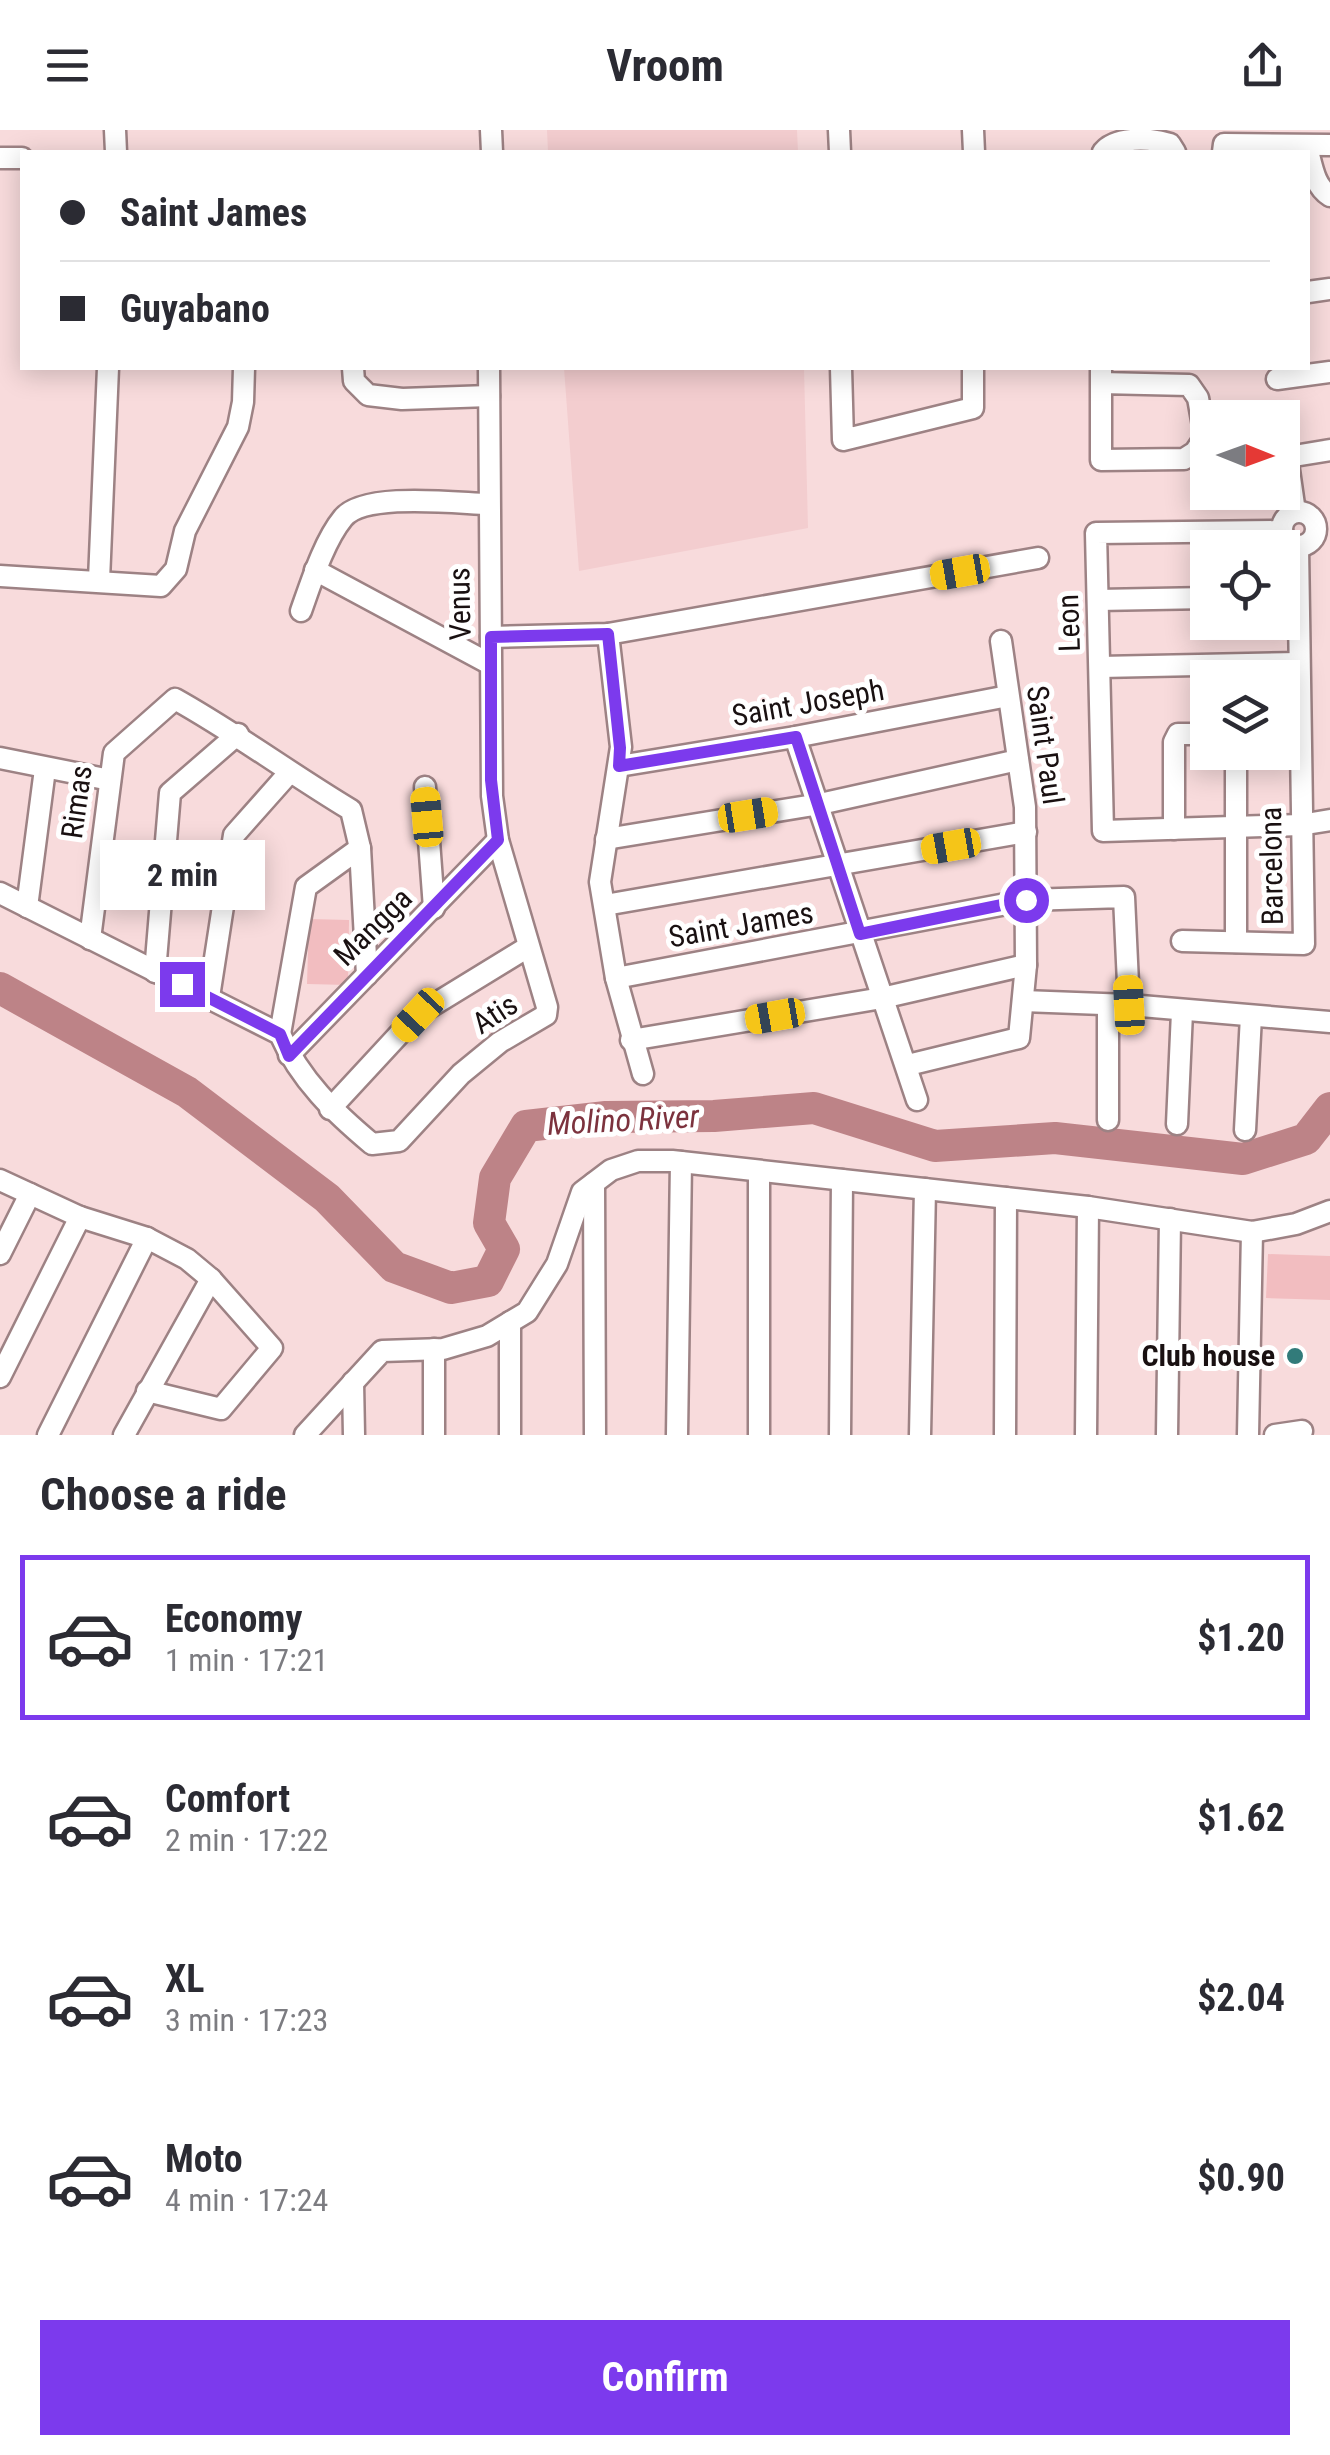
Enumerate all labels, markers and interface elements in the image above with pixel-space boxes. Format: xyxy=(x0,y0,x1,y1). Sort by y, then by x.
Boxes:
icon: menu xyxy=(40,38,95,93)
icon: share xyxy=(1235,38,1290,93)
text: Vroom xyxy=(606,39,724,92)
text: Saint James xyxy=(120,191,307,235)
text: Guyabano xyxy=(120,287,270,331)
north arrow xyxy=(1190,400,1300,510)
map controls xyxy=(1190,400,1300,770)
button: locate xyxy=(1190,530,1300,640)
car xyxy=(928,552,992,592)
street label: Venus xyxy=(441,567,478,641)
street label: Leon xyxy=(1050,593,1087,653)
button: layers xyxy=(1190,660,1300,770)
street label: Saint Joseph xyxy=(729,672,887,733)
street label: Saint Paul xyxy=(1020,683,1071,806)
street label: Rimas xyxy=(54,763,99,841)
car xyxy=(409,786,445,848)
car xyxy=(716,795,780,835)
street label: Barcelona xyxy=(1253,807,1290,925)
car xyxy=(919,826,983,866)
callout: 2 min xyxy=(100,839,264,909)
text: 2 min xyxy=(147,856,218,894)
route start xyxy=(1004,878,1049,923)
street label: Mangga xyxy=(326,880,419,973)
street label: Saint James xyxy=(666,895,816,954)
route end xyxy=(160,962,205,1007)
car xyxy=(1112,974,1146,1036)
car xyxy=(387,983,449,1047)
street label: Atis xyxy=(466,986,524,1041)
car xyxy=(743,996,807,1036)
water label: Molino River xyxy=(546,1097,701,1143)
place label: Club house xyxy=(1141,1338,1275,1373)
marker: Club house xyxy=(1284,1345,1306,1367)
text: Choose a ride xyxy=(40,1468,287,1521)
icon: car xyxy=(45,1593,135,1683)
text: Economy xyxy=(165,1597,302,1641)
text: $1.20 xyxy=(1197,1616,1285,1660)
text: 1 min · 17:21 xyxy=(165,1641,328,1679)
icon: car xyxy=(45,1773,135,1863)
text: Comfort xyxy=(165,1777,290,1821)
text: $1.62 xyxy=(1197,1796,1285,1840)
text: 2 min · 17:22 xyxy=(165,1821,328,1859)
icon: car xyxy=(45,1953,135,2043)
text: XL xyxy=(165,1957,204,2001)
text: $2.04 xyxy=(1197,1976,1285,2020)
text: 3 min · 17:23 xyxy=(165,2001,328,2039)
icon: car xyxy=(45,2133,135,2223)
text: Moto xyxy=(165,2137,243,2181)
text: $0.90 xyxy=(1197,2156,1285,2200)
text: 4 min · 17:24 xyxy=(165,2181,328,2219)
button: Confirm xyxy=(40,2320,1290,2435)

